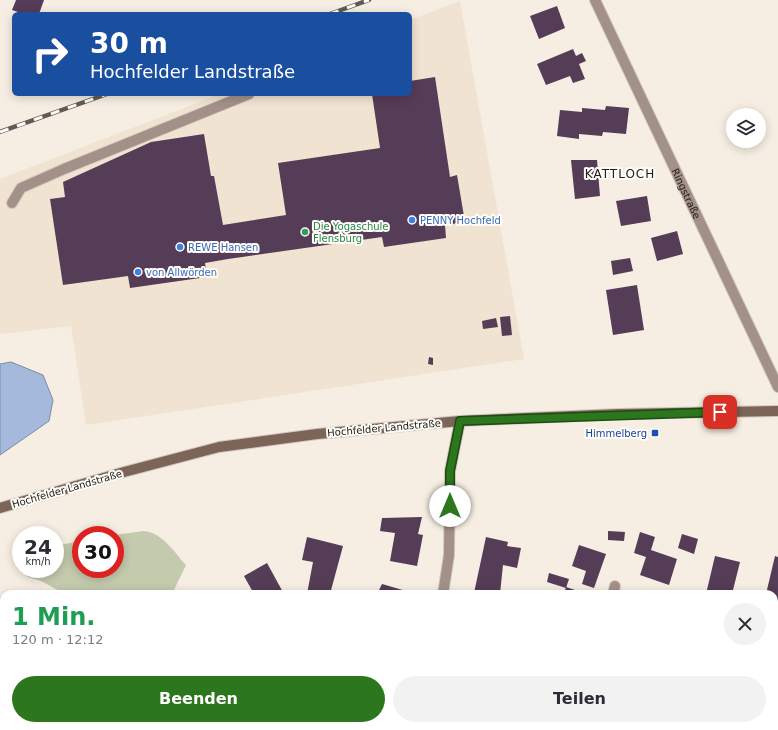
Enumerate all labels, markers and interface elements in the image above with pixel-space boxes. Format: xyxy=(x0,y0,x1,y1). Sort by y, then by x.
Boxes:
text: 30 m xyxy=(90,27,168,60)
icon: right xyxy=(24,28,76,80)
text: Hochfelder Landstraße xyxy=(90,61,295,82)
map controls xyxy=(726,108,766,148)
button: layers xyxy=(726,108,766,148)
district label: KATTLOCH xyxy=(585,167,655,181)
street label: Ringstraße xyxy=(670,167,703,220)
marker: PENNY Hochfeld xyxy=(407,215,417,225)
place label: PENNY Hochfeld xyxy=(420,215,501,226)
place label: Die Yogaschule Flensburg xyxy=(313,221,389,244)
marker: Die Yogaschule Flensburg xyxy=(300,227,310,237)
marker: REWE Hansen xyxy=(175,242,185,252)
place label: REWE Hansen xyxy=(188,242,258,253)
marker: von Allwörden xyxy=(133,267,143,277)
place label: von Allwörden xyxy=(146,267,217,278)
pin xyxy=(703,395,737,429)
icon: arrive xyxy=(709,401,731,423)
street label: Hochfelder Landstraße xyxy=(327,418,441,438)
place label: Himmelberg xyxy=(586,428,647,439)
marker: Himmelberg xyxy=(650,428,660,438)
street label: Hochfelder Landstraße xyxy=(11,468,123,510)
position arrow xyxy=(429,485,471,527)
speed limit sign: 30 xyxy=(72,526,124,578)
text: 24 xyxy=(24,535,52,559)
text: km/h xyxy=(25,556,51,567)
text: 1 Min. xyxy=(12,603,95,631)
button: close xyxy=(724,603,766,645)
text: 120 m · 12:12 xyxy=(12,632,103,647)
button: Beenden xyxy=(12,676,385,722)
button: Teilen xyxy=(393,676,766,722)

